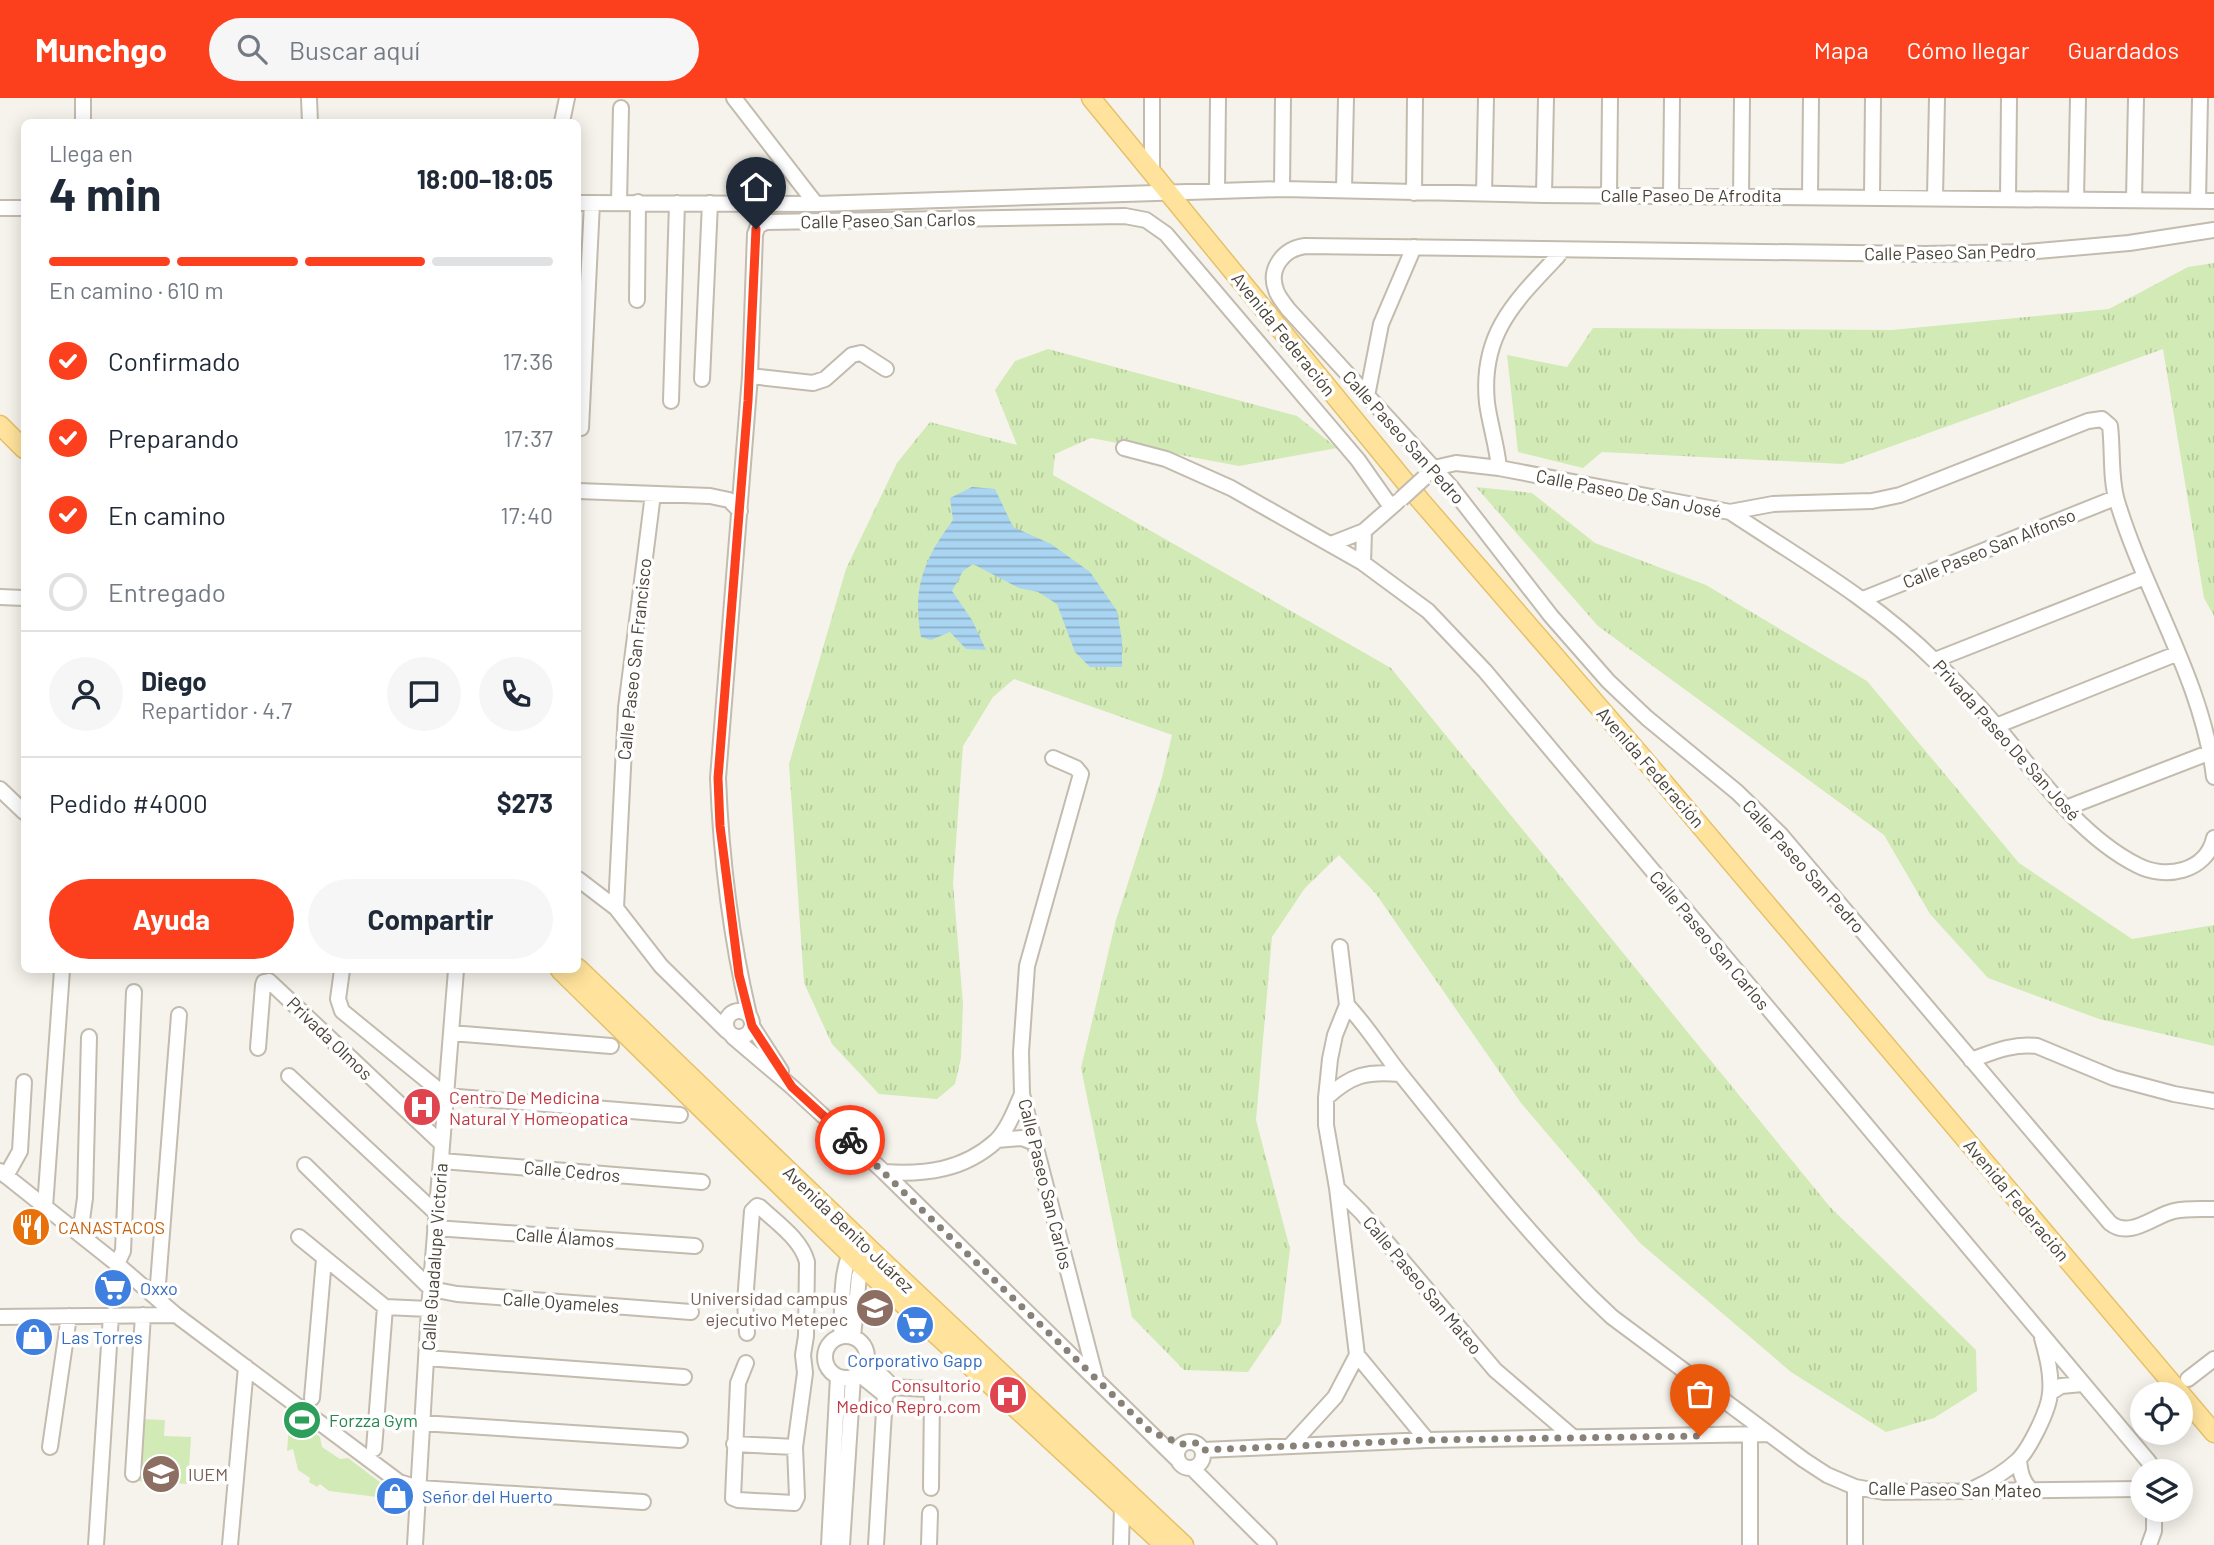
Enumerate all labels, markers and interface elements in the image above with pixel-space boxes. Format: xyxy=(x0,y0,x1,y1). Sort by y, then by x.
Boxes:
search box xyxy=(209,18,699,81)
text: Munchgo xyxy=(35,29,167,69)
icon: search xyxy=(233,30,271,68)
text: Buscar aquí xyxy=(289,34,420,65)
text: Mapa xyxy=(1814,35,1869,64)
text: Cómo llegar xyxy=(1907,35,2029,64)
text: Guardados xyxy=(2067,35,2179,64)
text: Llega en xyxy=(49,139,133,167)
pin xyxy=(726,157,786,229)
text: 18:00–18:05 xyxy=(417,163,553,194)
text: 4 min xyxy=(49,165,161,220)
icon: home xyxy=(737,168,775,206)
street label: Calle Paseo De Afrodita xyxy=(1601,184,1781,206)
street label: Calle Paseo San Carlos xyxy=(800,207,976,233)
street label: Calle Paseo San Pedro xyxy=(1864,240,2036,264)
street label: Avenida Federación xyxy=(1227,268,1341,400)
text: En camino · 610 m xyxy=(49,276,223,304)
icon: check xyxy=(49,342,87,380)
text: Confirmado xyxy=(108,345,240,376)
text: 17:36 xyxy=(503,347,553,375)
street label: Calle Paseo San Pedro xyxy=(1338,366,1470,508)
icon: check xyxy=(49,419,87,457)
text: Preparando xyxy=(108,422,239,453)
text: 17:37 xyxy=(504,424,553,452)
street label: Calle Paseo De San José xyxy=(1534,464,1724,522)
icon: check xyxy=(49,496,87,534)
text: En camino xyxy=(108,499,226,530)
text: 17:40 xyxy=(501,501,553,529)
street label: Calle Paseo San Alfonso xyxy=(1899,503,2079,593)
street label: Calle Paseo San Francisco xyxy=(612,557,656,761)
text: Entregado xyxy=(108,576,226,607)
street label: Privada Paseo De San José xyxy=(1929,655,2085,825)
button: person xyxy=(49,657,123,731)
button: chat xyxy=(387,657,461,731)
button: phone xyxy=(479,657,553,731)
text: Diego xyxy=(141,665,207,696)
text: Repartidor · 4.7 xyxy=(141,696,292,724)
street label: Avenida Federación xyxy=(1593,702,1709,832)
text: Pedido #4000 xyxy=(49,787,208,818)
text: $273 xyxy=(497,787,553,818)
street label: Calle Paseo San Pedro xyxy=(1738,795,1870,937)
street label: Calle Paseo San Carlos xyxy=(1645,866,1775,1014)
button: Ayuda xyxy=(49,879,294,959)
button: Compartir xyxy=(308,879,553,959)
street label: Privada Olmos xyxy=(283,992,377,1084)
hospital icon: Centro De Medicina Natural Y Homeopatica xyxy=(401,1086,443,1128)
place label: Centro De Medicina Natural Y Homeopatica xyxy=(449,1086,628,1129)
street label: Calle Paseo San Carlos xyxy=(1014,1096,1078,1272)
courier xyxy=(815,1105,885,1175)
icon: bike xyxy=(831,1121,869,1159)
street label: Avenida Federación xyxy=(1959,1134,2075,1266)
street label: Calle Cedros xyxy=(523,1156,621,1186)
street label: Avenida Benito Juárez xyxy=(779,1161,919,1297)
street label: Calle Guadalupe Victoria xyxy=(416,1162,452,1352)
restaurant icon: CANASTACOS xyxy=(10,1206,52,1248)
street label: Calle Paseo San Mateo xyxy=(1359,1211,1487,1359)
place label: CANASTACOS xyxy=(58,1216,165,1238)
street label: Calle Álamos xyxy=(515,1223,615,1251)
supermarket icon: Oxxo xyxy=(92,1267,134,1309)
place label: Oxxo xyxy=(140,1277,178,1299)
street label: Calle Oyameles xyxy=(502,1287,620,1317)
place label: Universidad campus ejecutivo Metepec xyxy=(690,1287,848,1330)
school or university icon: Universidad campus ejecutivo Metepec xyxy=(854,1287,896,1329)
supermarket icon: Corporativo Gapp xyxy=(894,1304,936,1346)
shop icon: Las Torres xyxy=(13,1316,55,1358)
place label: Las Torres xyxy=(61,1326,143,1348)
place label: Corporativo Gapp xyxy=(847,1349,983,1371)
pin xyxy=(1670,1364,1730,1436)
place label: Consultorio Medico Repro.com xyxy=(836,1374,981,1417)
hospital icon: Consultorio Medico Repro.com xyxy=(987,1374,1029,1416)
icon: bag xyxy=(1681,1375,1719,1413)
map controls xyxy=(2130,1382,2193,1522)
button: locate xyxy=(2130,1382,2193,1445)
sports icon: Forzza Gym xyxy=(281,1399,323,1441)
place label: Forzza Gym xyxy=(329,1409,418,1431)
school or university icon: IUEM xyxy=(140,1453,182,1495)
button: layers xyxy=(2130,1459,2193,1522)
place label: IUEM xyxy=(188,1463,228,1485)
shop icon: Señor del Huerto xyxy=(374,1475,416,1517)
street label: Calle Paseo San Mateo xyxy=(1868,1476,2042,1502)
place label: Señor del Huerto xyxy=(422,1485,553,1507)

